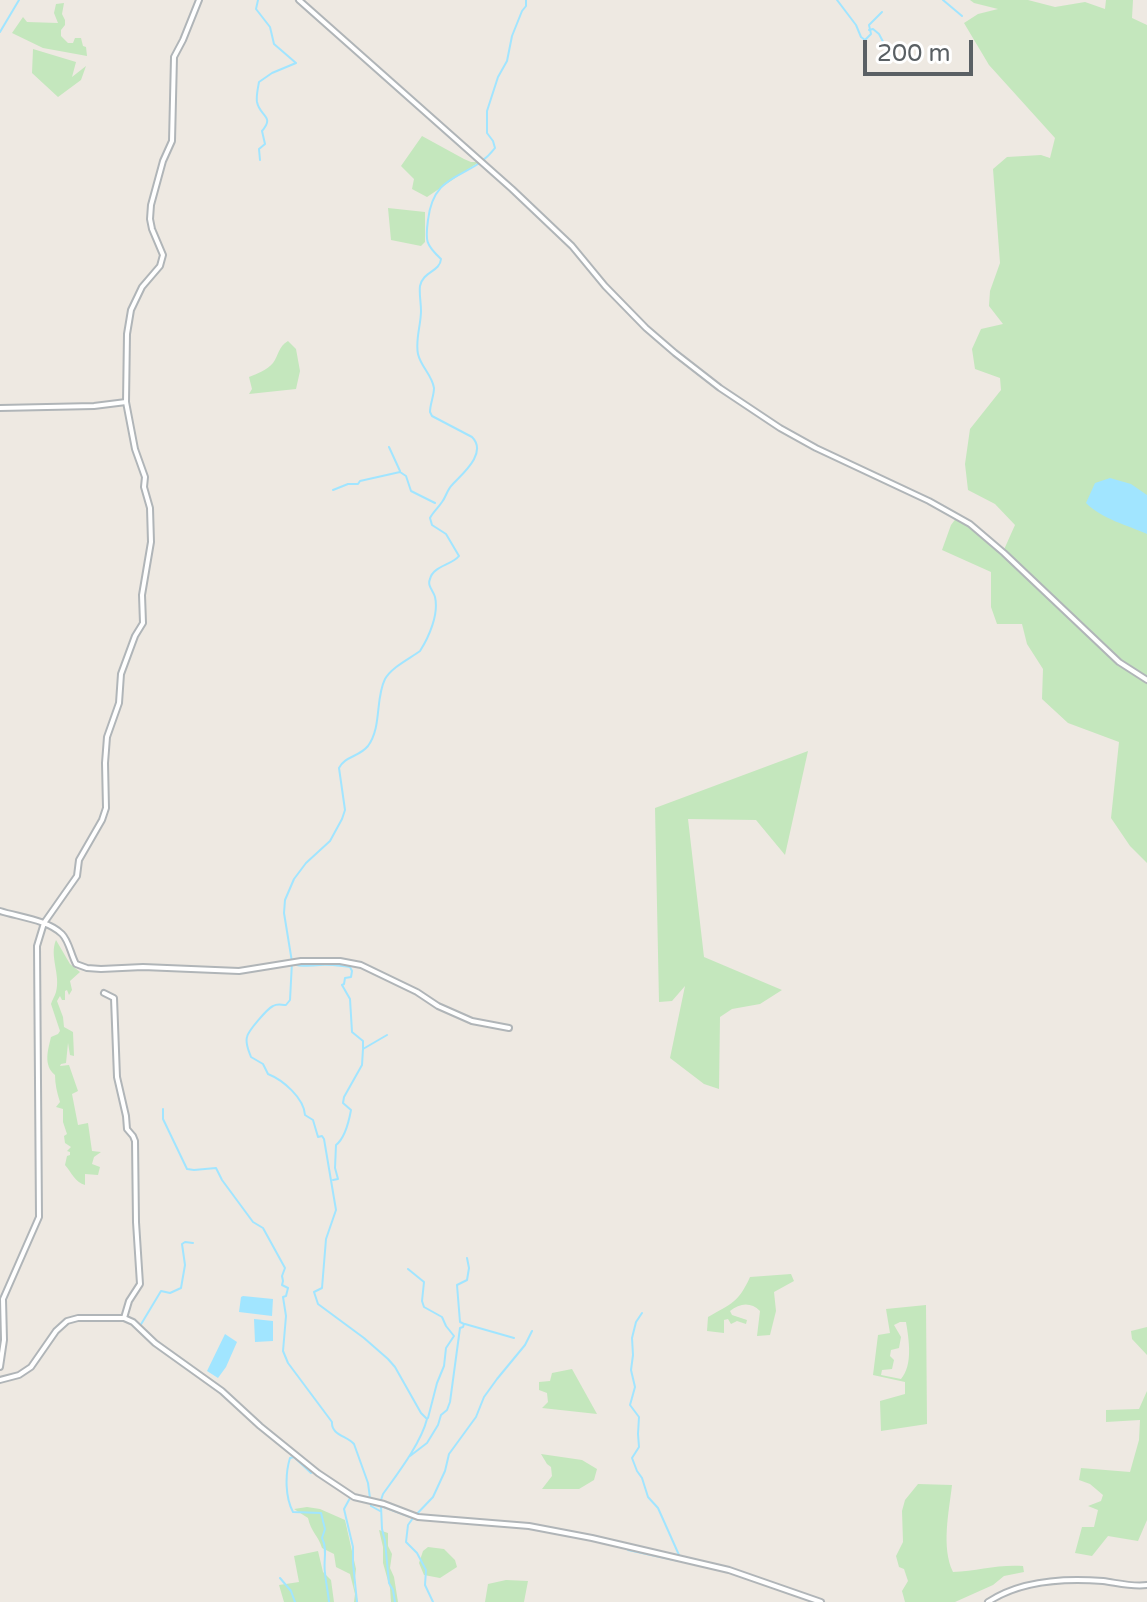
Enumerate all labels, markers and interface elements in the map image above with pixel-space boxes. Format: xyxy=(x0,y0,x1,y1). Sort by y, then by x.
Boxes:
scale bar xyxy=(867,24,977,74)
text: 200 m xyxy=(877,39,951,68)

